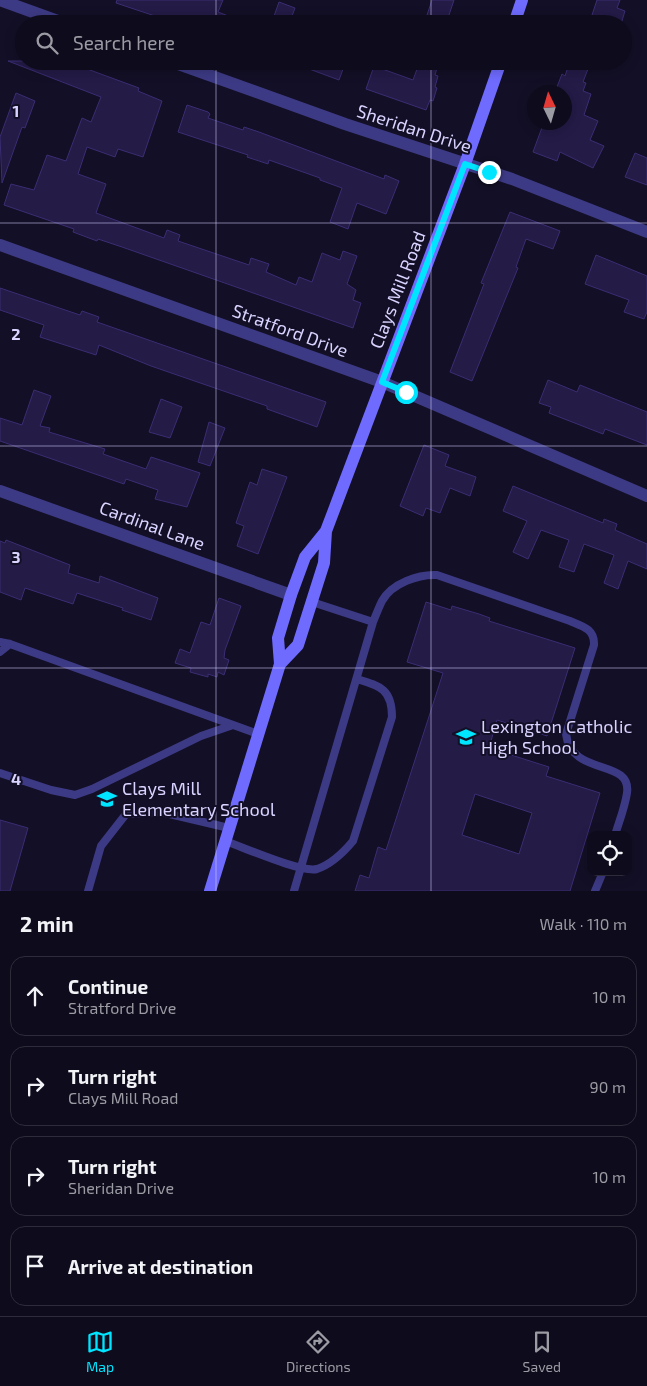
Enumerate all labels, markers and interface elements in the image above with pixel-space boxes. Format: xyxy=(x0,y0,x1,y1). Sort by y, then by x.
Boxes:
search box xyxy=(15,15,632,70)
icon: search xyxy=(33,29,61,57)
text: Search here xyxy=(73,31,175,54)
north arrow xyxy=(527,85,572,130)
street label: Sheridan Drive xyxy=(354,99,474,157)
text: 1 xyxy=(13,101,19,120)
route end xyxy=(478,161,501,184)
street label: Clays Mill Road xyxy=(365,228,430,352)
street label: Stratford Drive xyxy=(229,299,351,361)
text: 2 xyxy=(11,324,21,343)
route start xyxy=(395,381,418,404)
street label: Cardinal Lane xyxy=(97,496,208,554)
text: 3 xyxy=(11,547,21,566)
place label: Lexington Catholic High School xyxy=(481,715,632,758)
school or university icon: Lexington Catholic High School xyxy=(455,726,477,748)
text: 4 xyxy=(11,769,21,788)
place label: Clays Mill Elementary School xyxy=(122,777,276,820)
school or university icon: Clays Mill Elementary School xyxy=(96,788,118,810)
map controls xyxy=(587,831,632,876)
button: locate xyxy=(587,831,632,876)
text: 2 min xyxy=(20,911,74,936)
text: Walk · 110 m xyxy=(540,914,627,933)
text: Continue xyxy=(68,975,148,998)
icon: ahead xyxy=(21,982,49,1010)
text: 10 m xyxy=(592,987,626,1006)
text: Stratford Drive xyxy=(68,998,176,1017)
text: Turn right xyxy=(68,1065,156,1088)
icon: right xyxy=(21,1072,49,1100)
text: 90 m xyxy=(590,1077,626,1096)
text: Clays Mill Road xyxy=(68,1088,178,1107)
text: Turn right xyxy=(68,1155,156,1178)
icon: right xyxy=(21,1162,49,1190)
text: 10 m xyxy=(592,1167,626,1186)
text: Sheridan Drive xyxy=(68,1178,174,1197)
icon: arrive xyxy=(21,1252,49,1280)
text: Arrive at destination xyxy=(68,1255,253,1278)
tab: Map xyxy=(86,1328,114,1375)
tab: Directions xyxy=(286,1328,351,1375)
tab: Saved xyxy=(523,1328,561,1375)

